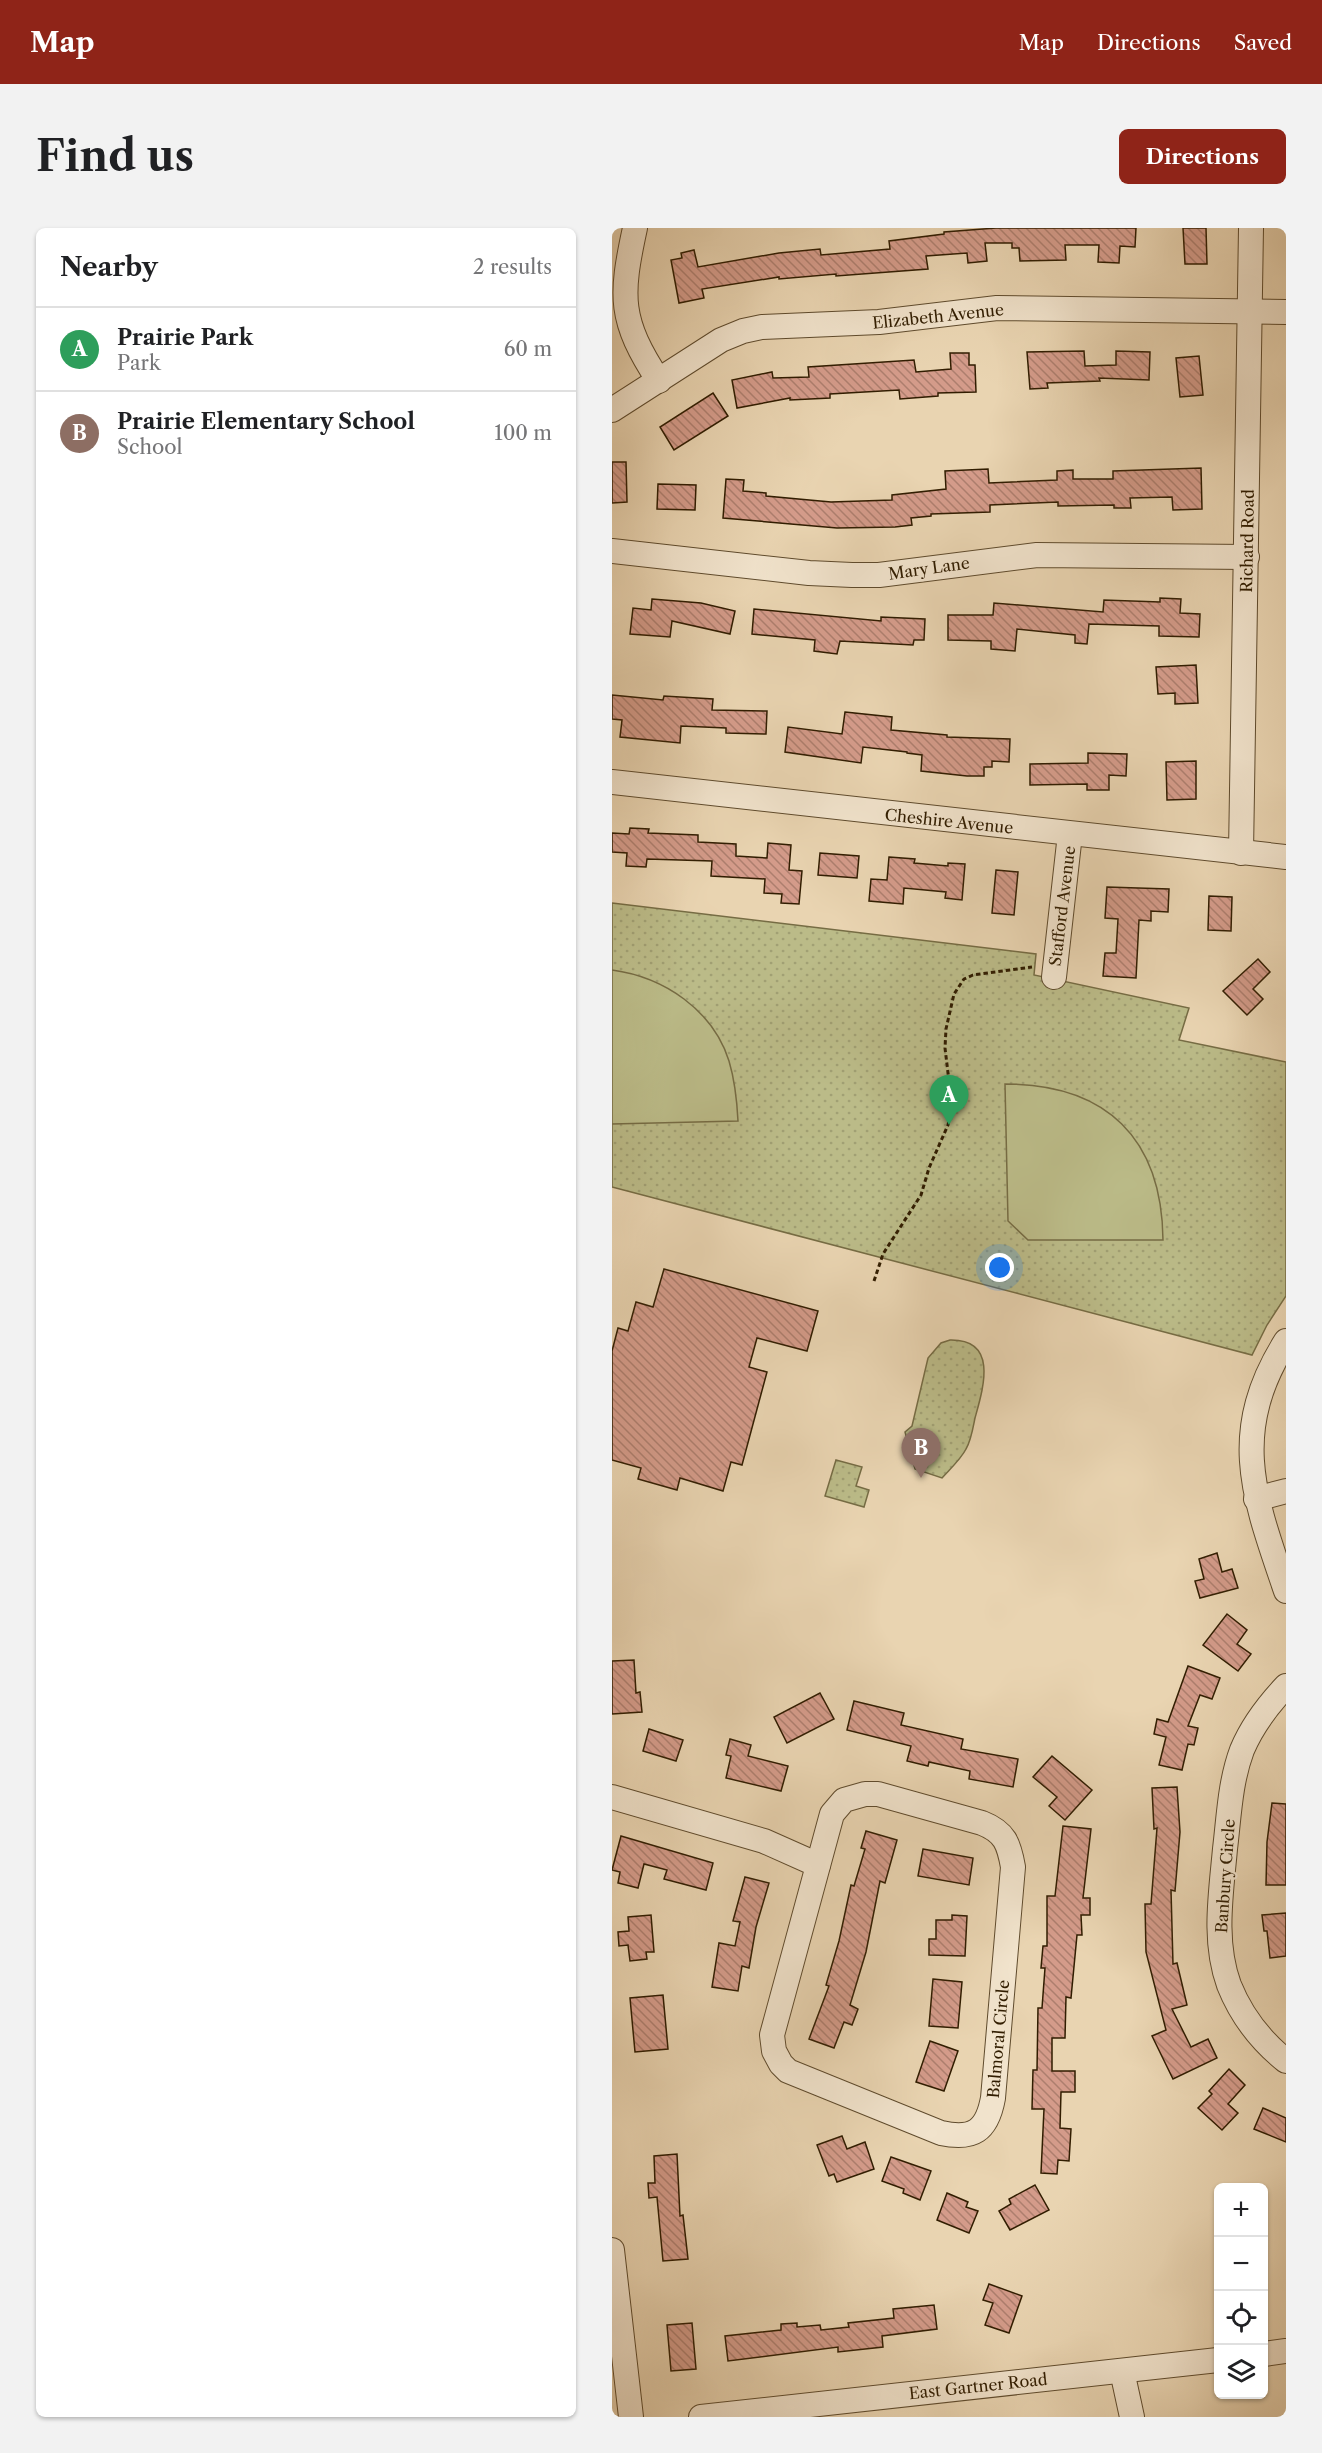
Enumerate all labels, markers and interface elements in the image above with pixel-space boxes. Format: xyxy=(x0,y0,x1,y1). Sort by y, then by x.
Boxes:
text: Map xyxy=(30,25,94,59)
text: Map xyxy=(1019,30,1064,55)
text: Directions xyxy=(1097,30,1201,55)
text: Saved xyxy=(1234,30,1292,55)
button: Directions xyxy=(1119,129,1286,184)
text: Find us xyxy=(36,130,194,182)
text: Nearby xyxy=(60,251,158,283)
text: 2 results xyxy=(473,255,552,279)
street label: Elizabeth Avenue xyxy=(871,299,1005,333)
text: Prairie Park xyxy=(117,324,253,351)
text: A xyxy=(72,337,87,361)
text: 60 m xyxy=(504,337,552,361)
text: Park xyxy=(117,351,160,375)
text: Prairie Elementary School xyxy=(117,408,415,435)
text: B xyxy=(72,421,87,445)
text: 100 m xyxy=(494,421,552,445)
text: School xyxy=(117,435,182,459)
street label: Richard Road xyxy=(1236,489,1258,593)
street label: Mary Lane xyxy=(887,552,971,584)
street label: Cheshire Avenue xyxy=(884,804,1014,838)
street label: Stafford Avenue xyxy=(1045,845,1079,967)
pin: A xyxy=(930,1076,968,1125)
your location xyxy=(985,1253,1014,1282)
pin: B xyxy=(902,1428,940,1478)
street label: Banbury Circle xyxy=(1211,1818,1239,1934)
street label: Balmoral Circle xyxy=(983,1979,1013,2099)
map controls xyxy=(1214,2183,1268,2399)
button: + xyxy=(1214,2183,1268,2237)
button: − xyxy=(1214,2237,1268,2291)
button: locate xyxy=(1214,2291,1268,2345)
button: layers xyxy=(1214,2345,1268,2399)
street label: East Gartner Road xyxy=(908,2369,1049,2403)

